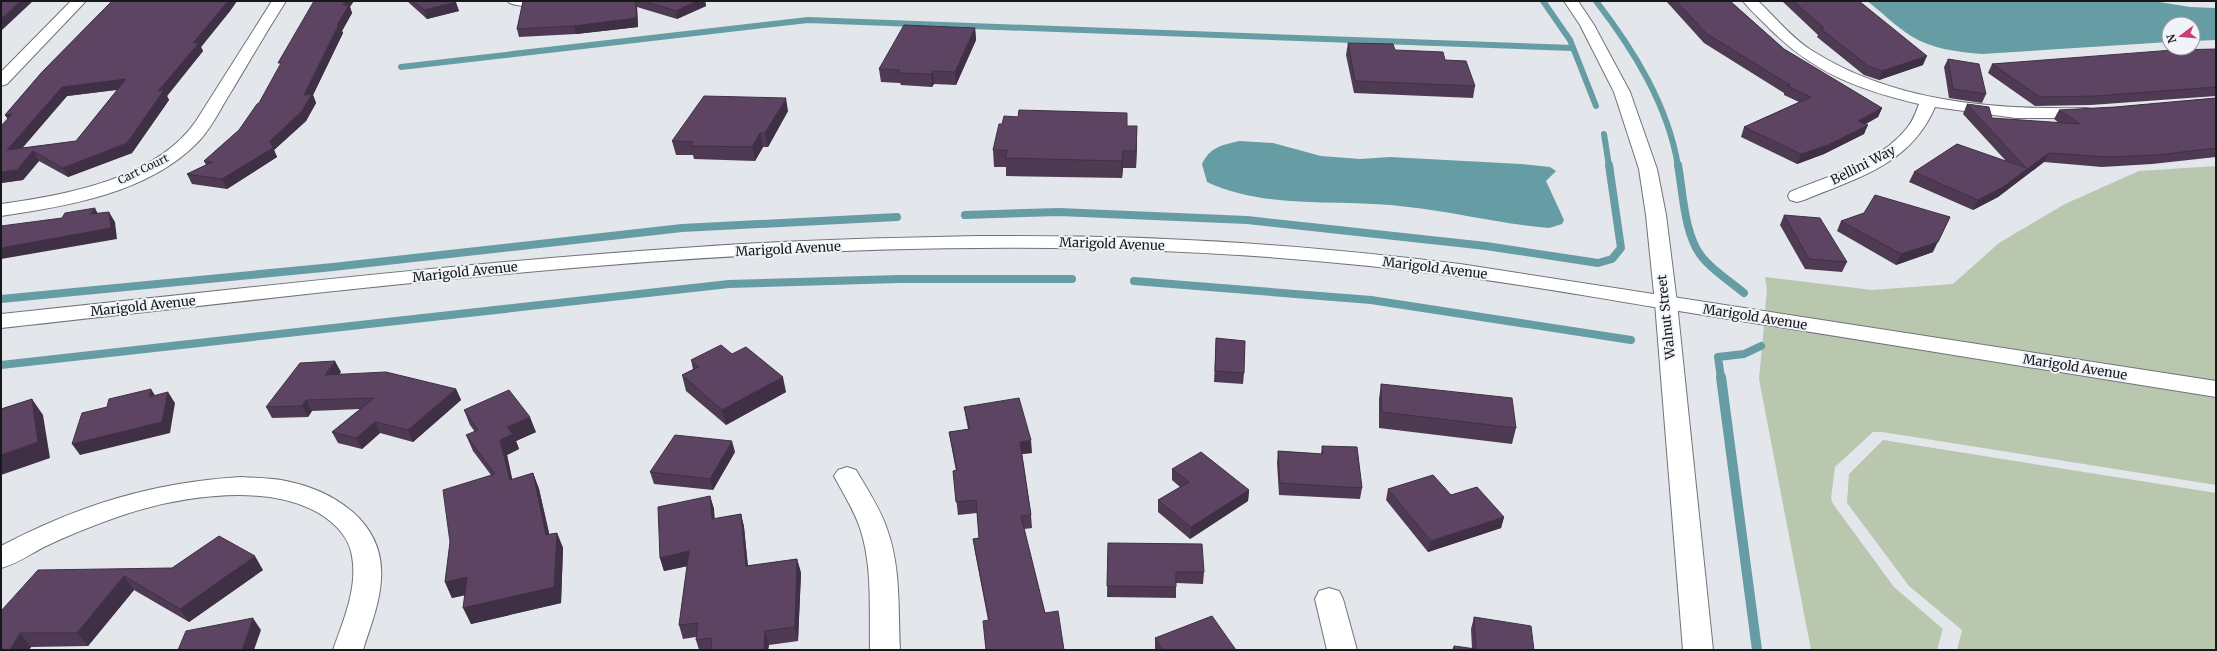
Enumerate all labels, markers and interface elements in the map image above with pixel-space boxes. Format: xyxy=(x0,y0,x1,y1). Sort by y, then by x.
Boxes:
north arrow xyxy=(2161,16,2201,56)
text: N xyxy=(2163,32,2179,45)
street label: Bellini Way xyxy=(1828,141,1899,189)
street label: Cart Court xyxy=(115,150,171,187)
street label: Marigold Avenue xyxy=(1059,234,1165,254)
street label: Marigold Avenue xyxy=(735,238,841,260)
street label: Marigold Avenue xyxy=(1382,253,1489,283)
street label: Marigold Avenue xyxy=(412,258,519,286)
street label: Walnut Street xyxy=(1653,274,1679,361)
street label: Marigold Avenue xyxy=(90,292,197,320)
street label: Marigold Avenue xyxy=(1702,300,1809,334)
street label: Marigold Avenue xyxy=(2022,350,2129,384)

